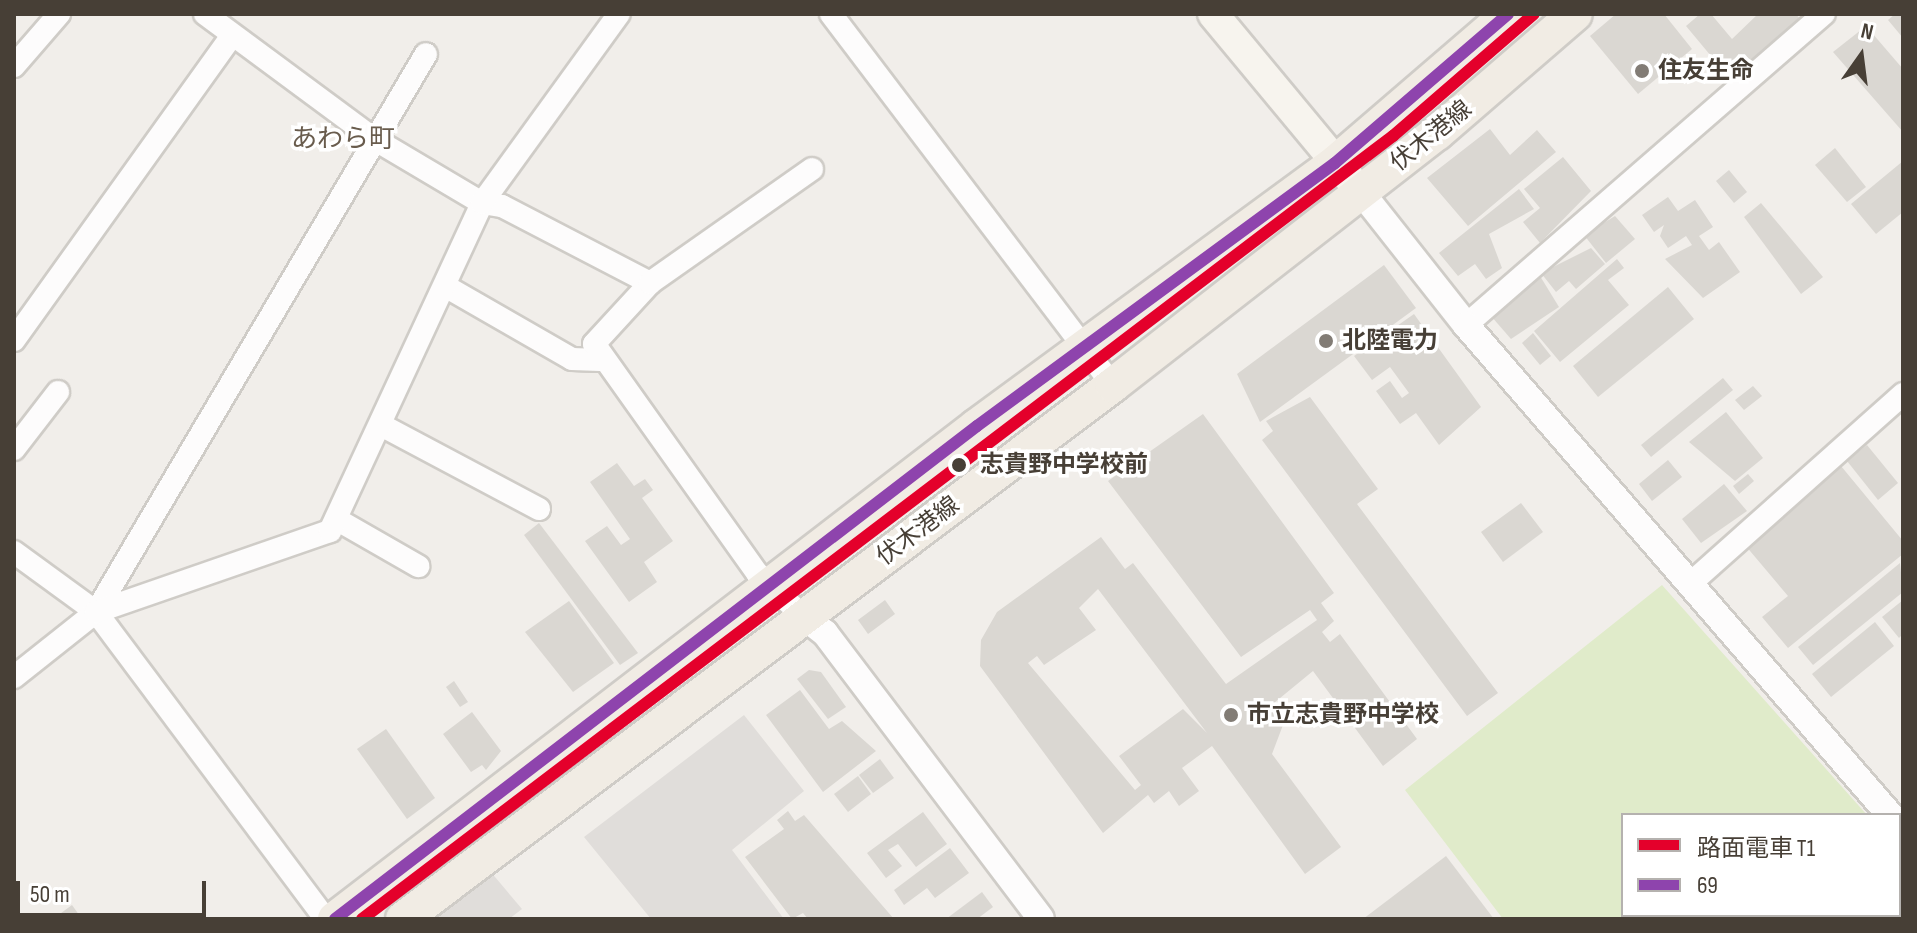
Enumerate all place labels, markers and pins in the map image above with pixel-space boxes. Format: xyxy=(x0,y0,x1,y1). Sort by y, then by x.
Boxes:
place label: 住友生命 xyxy=(1658,57,1754,85)
marker: 住友生命 xyxy=(1633,62,1651,80)
place label: 北陸電力 xyxy=(1342,327,1438,355)
marker: 北陸電力 xyxy=(1317,332,1335,350)
marker: 志貴野中学校前 xyxy=(945,451,973,479)
place label: 志貴野中学校前 xyxy=(980,451,1148,479)
place label: 市立志貴野中学校 xyxy=(1247,701,1439,729)
marker: 市立志貴野中学校 xyxy=(1222,706,1240,724)

